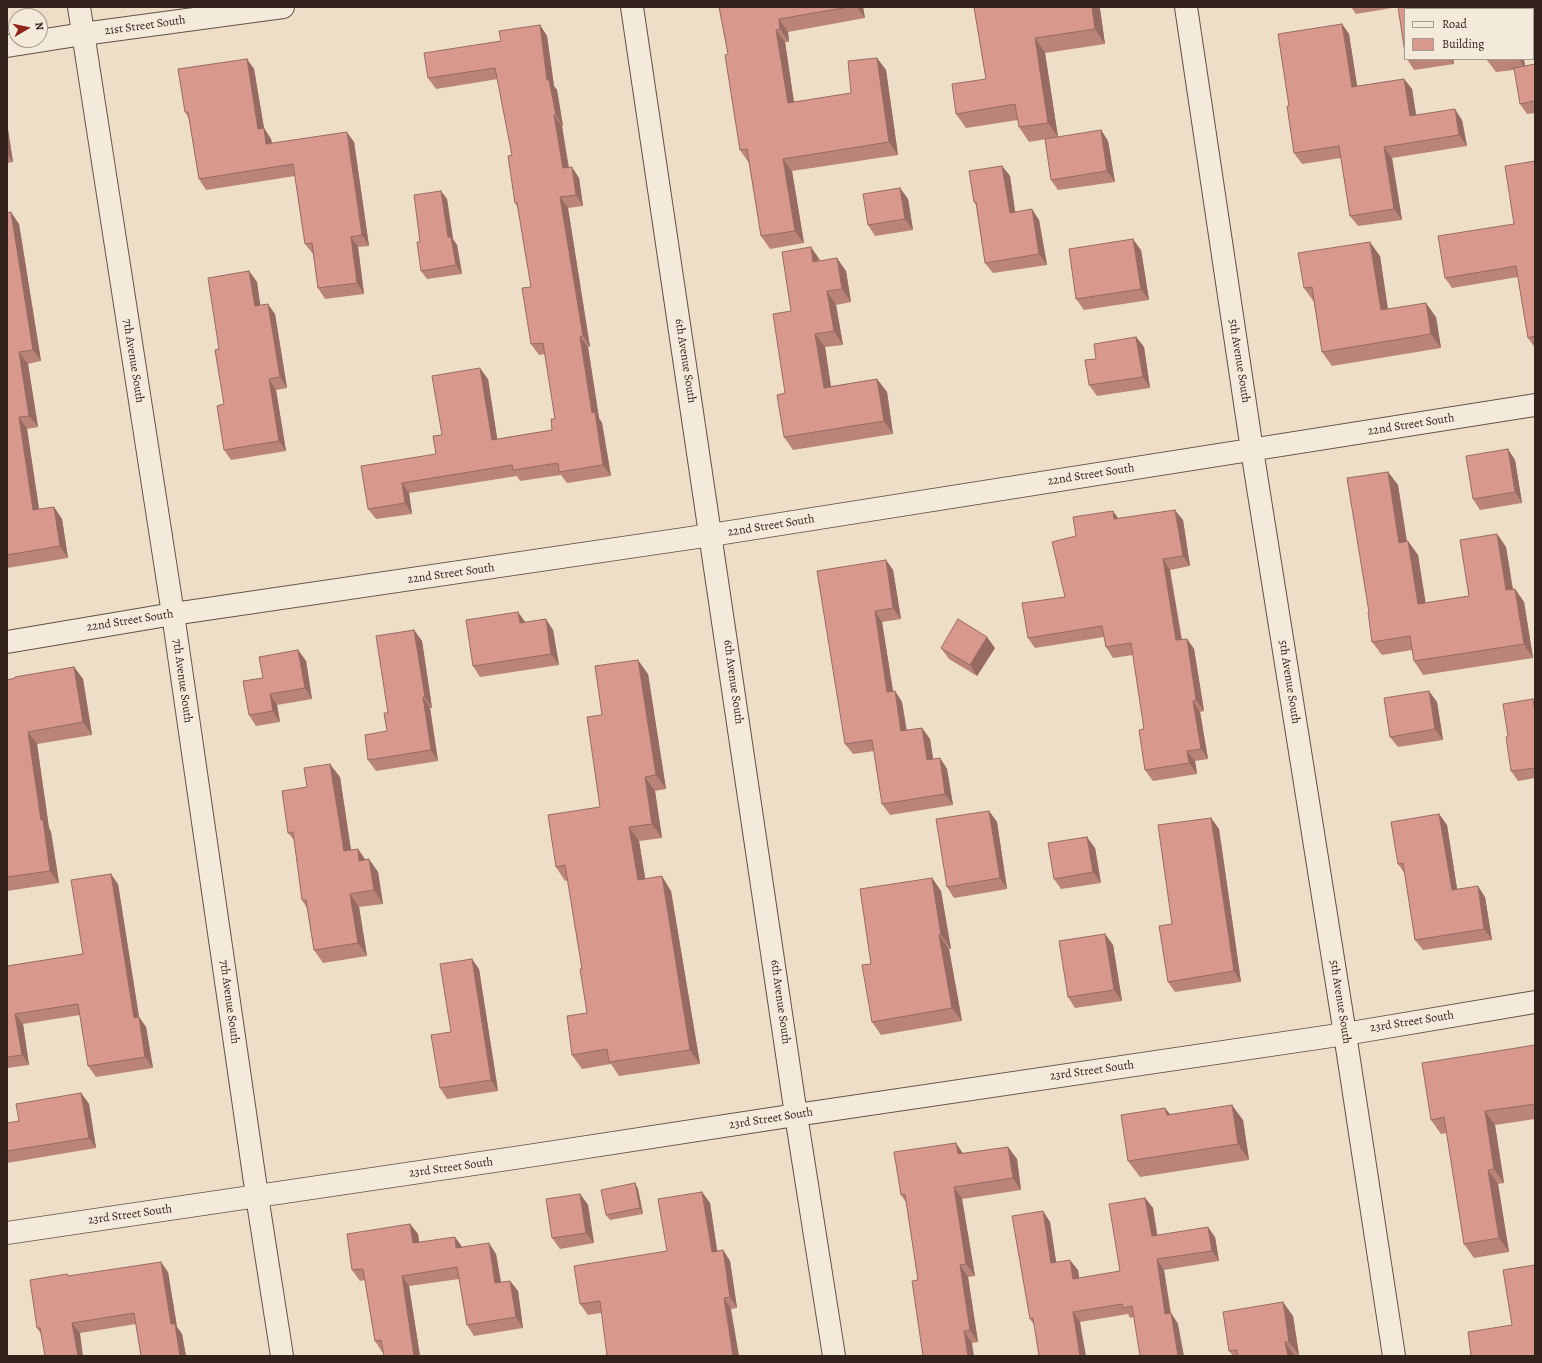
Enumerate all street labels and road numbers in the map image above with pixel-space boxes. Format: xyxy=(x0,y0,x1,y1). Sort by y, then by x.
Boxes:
street label: 21st Street South xyxy=(103,13,187,39)
street label: 7th Avenue South xyxy=(119,318,147,404)
street label: 6th Avenue South xyxy=(671,318,699,404)
street label: 5th Avenue South xyxy=(1225,318,1253,404)
street label: 22nd Street South xyxy=(1367,411,1455,439)
street label: 22nd Street South xyxy=(1047,461,1135,489)
street label: 22nd Street South xyxy=(727,512,815,540)
street label: 22nd Street South xyxy=(407,561,495,587)
street label: 22nd Street South xyxy=(86,607,174,635)
street label: 7th Avenue South xyxy=(169,638,195,724)
street label: 6th Avenue South xyxy=(720,639,746,725)
street label: 5th Avenue South xyxy=(1275,639,1303,725)
street label: 7th Avenue South xyxy=(216,959,242,1045)
street label: 6th Avenue South xyxy=(767,959,793,1045)
street label: 5th Avenue South xyxy=(1326,959,1354,1045)
street label: 23rd Street South xyxy=(1369,1008,1455,1036)
street label: 23rd Street South xyxy=(1049,1058,1135,1084)
street label: 23rd Street South xyxy=(728,1105,814,1133)
street label: 23rd Street South xyxy=(408,1155,494,1181)
street label: 23rd Street South xyxy=(87,1202,173,1228)

